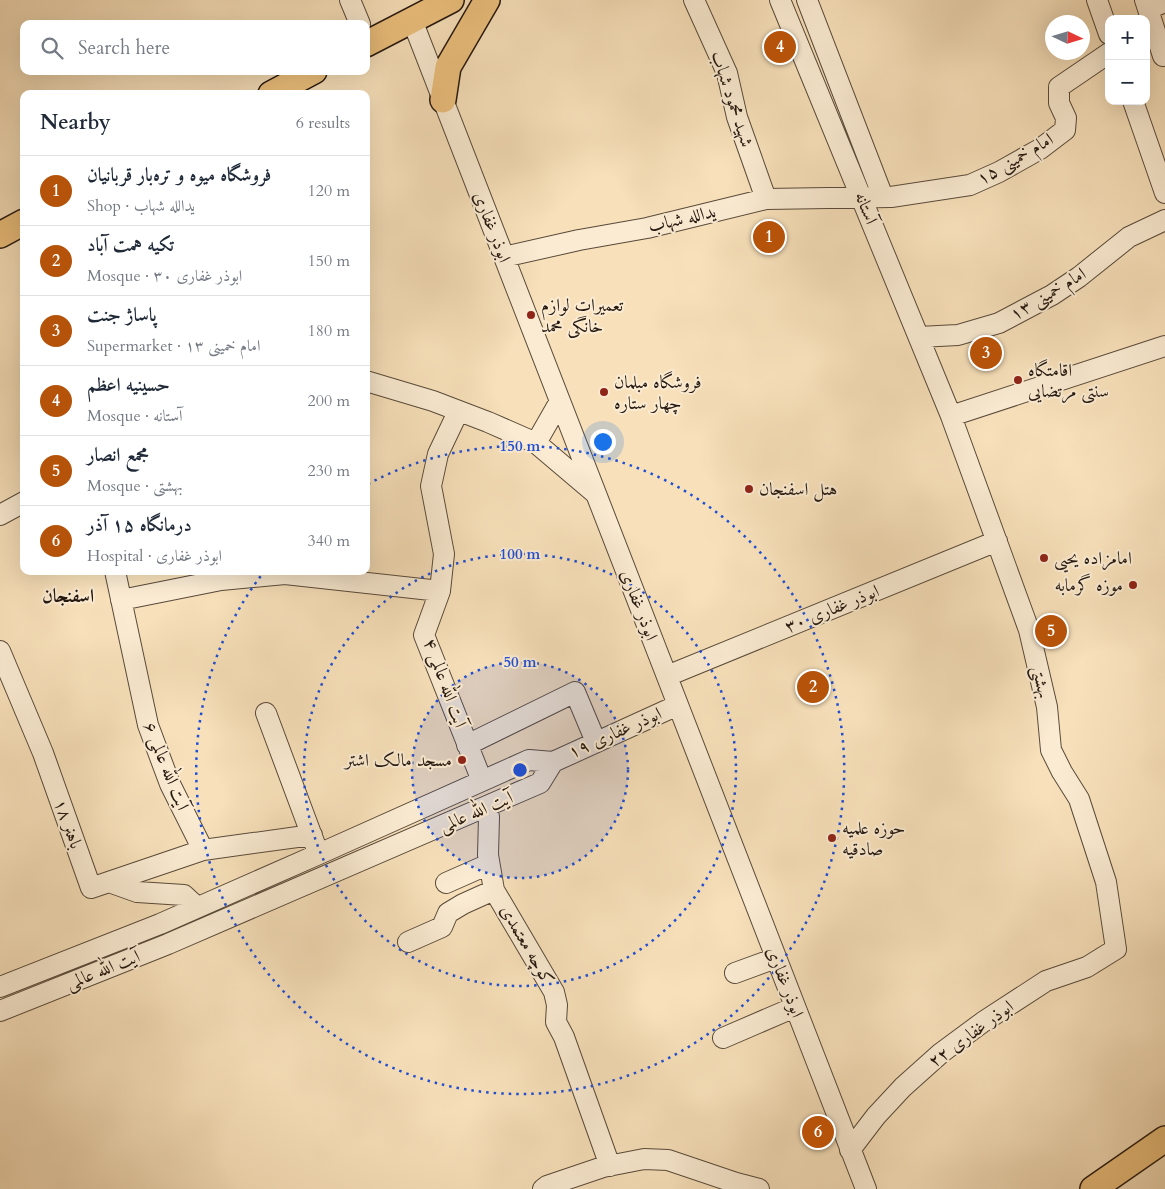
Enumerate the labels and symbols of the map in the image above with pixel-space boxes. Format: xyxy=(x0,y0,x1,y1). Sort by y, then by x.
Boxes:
north arrow xyxy=(1045,15,1090,60)
pin: 4 xyxy=(764,28,796,66)
street label: شهید محمود شهاب xyxy=(705,48,759,150)
street label: امام خمینی ۱۵ xyxy=(972,127,1059,194)
street label: ابوذر غفاری xyxy=(467,188,517,266)
street label: آستانه xyxy=(848,188,885,230)
street label: یدالله شهاب xyxy=(646,199,718,239)
pin: 1 xyxy=(753,218,785,256)
street label: امام خمینی ۱۳ xyxy=(1005,261,1092,329)
place label: تعمیرات لوازم خانگی محمد xyxy=(541,293,624,339)
marker: تعمیرات لوازم خانگی محمد xyxy=(525,309,537,321)
pin: 3 xyxy=(970,334,1002,372)
place label: اقامتگاه سنتی مرتضایی xyxy=(1028,358,1109,404)
place label: فروشگاه مبلمان چهار ستاره xyxy=(614,370,702,416)
marker: اقامتگاه سنتی مرتضایی xyxy=(1012,374,1024,386)
marker: فروشگاه مبلمان چهار ستاره xyxy=(598,386,610,398)
your location xyxy=(590,429,616,455)
text: 150 m xyxy=(500,436,541,456)
place label: هتل اسفنجان xyxy=(759,477,837,502)
marker: هتل اسفنجان xyxy=(743,483,755,495)
text: 100 m xyxy=(500,544,541,564)
place label: امامزاده یحیی xyxy=(1054,546,1132,573)
marker: امامزاده یحیی xyxy=(1038,552,1050,564)
street label: ابوذر غفاری xyxy=(614,566,664,644)
place label: موزه گرمابه xyxy=(1055,573,1123,598)
street label: ابوذر غفاری ۳۰ xyxy=(781,579,883,639)
marker: موزه گرمابه xyxy=(1127,579,1139,591)
district label: اسفنجان xyxy=(42,583,94,609)
pin: 5 xyxy=(1035,612,1067,650)
street label: آیت الله عالمی ۴ xyxy=(417,634,475,733)
text: 50 m xyxy=(503,652,537,672)
street label: بهشتی xyxy=(1025,663,1057,701)
pin: 2 xyxy=(797,668,829,706)
street label: ابوذر غفاری ۱۹ xyxy=(564,701,666,765)
street label: آیت الله عالمی ۶ xyxy=(137,717,198,816)
place label: مسجد مالک اشتر xyxy=(343,748,452,773)
marker: مسجد مالک اشتر xyxy=(456,754,468,766)
centre of rings xyxy=(511,761,529,779)
street label: آیت الله عالمی xyxy=(434,783,519,839)
street label: باهنر ۱۸ xyxy=(47,796,89,852)
place label: حوزه علمیه صادقیه xyxy=(842,816,905,862)
marker: حوزه علمیه صادقیه xyxy=(826,832,838,844)
street label: کوچه معتمدی xyxy=(494,900,560,990)
street label: آیت الله عالمی xyxy=(61,941,146,996)
street label: ابوذر غفاری xyxy=(760,943,810,1021)
street label: ابوذر غفاری ۲۲ xyxy=(923,994,1019,1074)
pin: 6 xyxy=(802,1113,834,1151)

